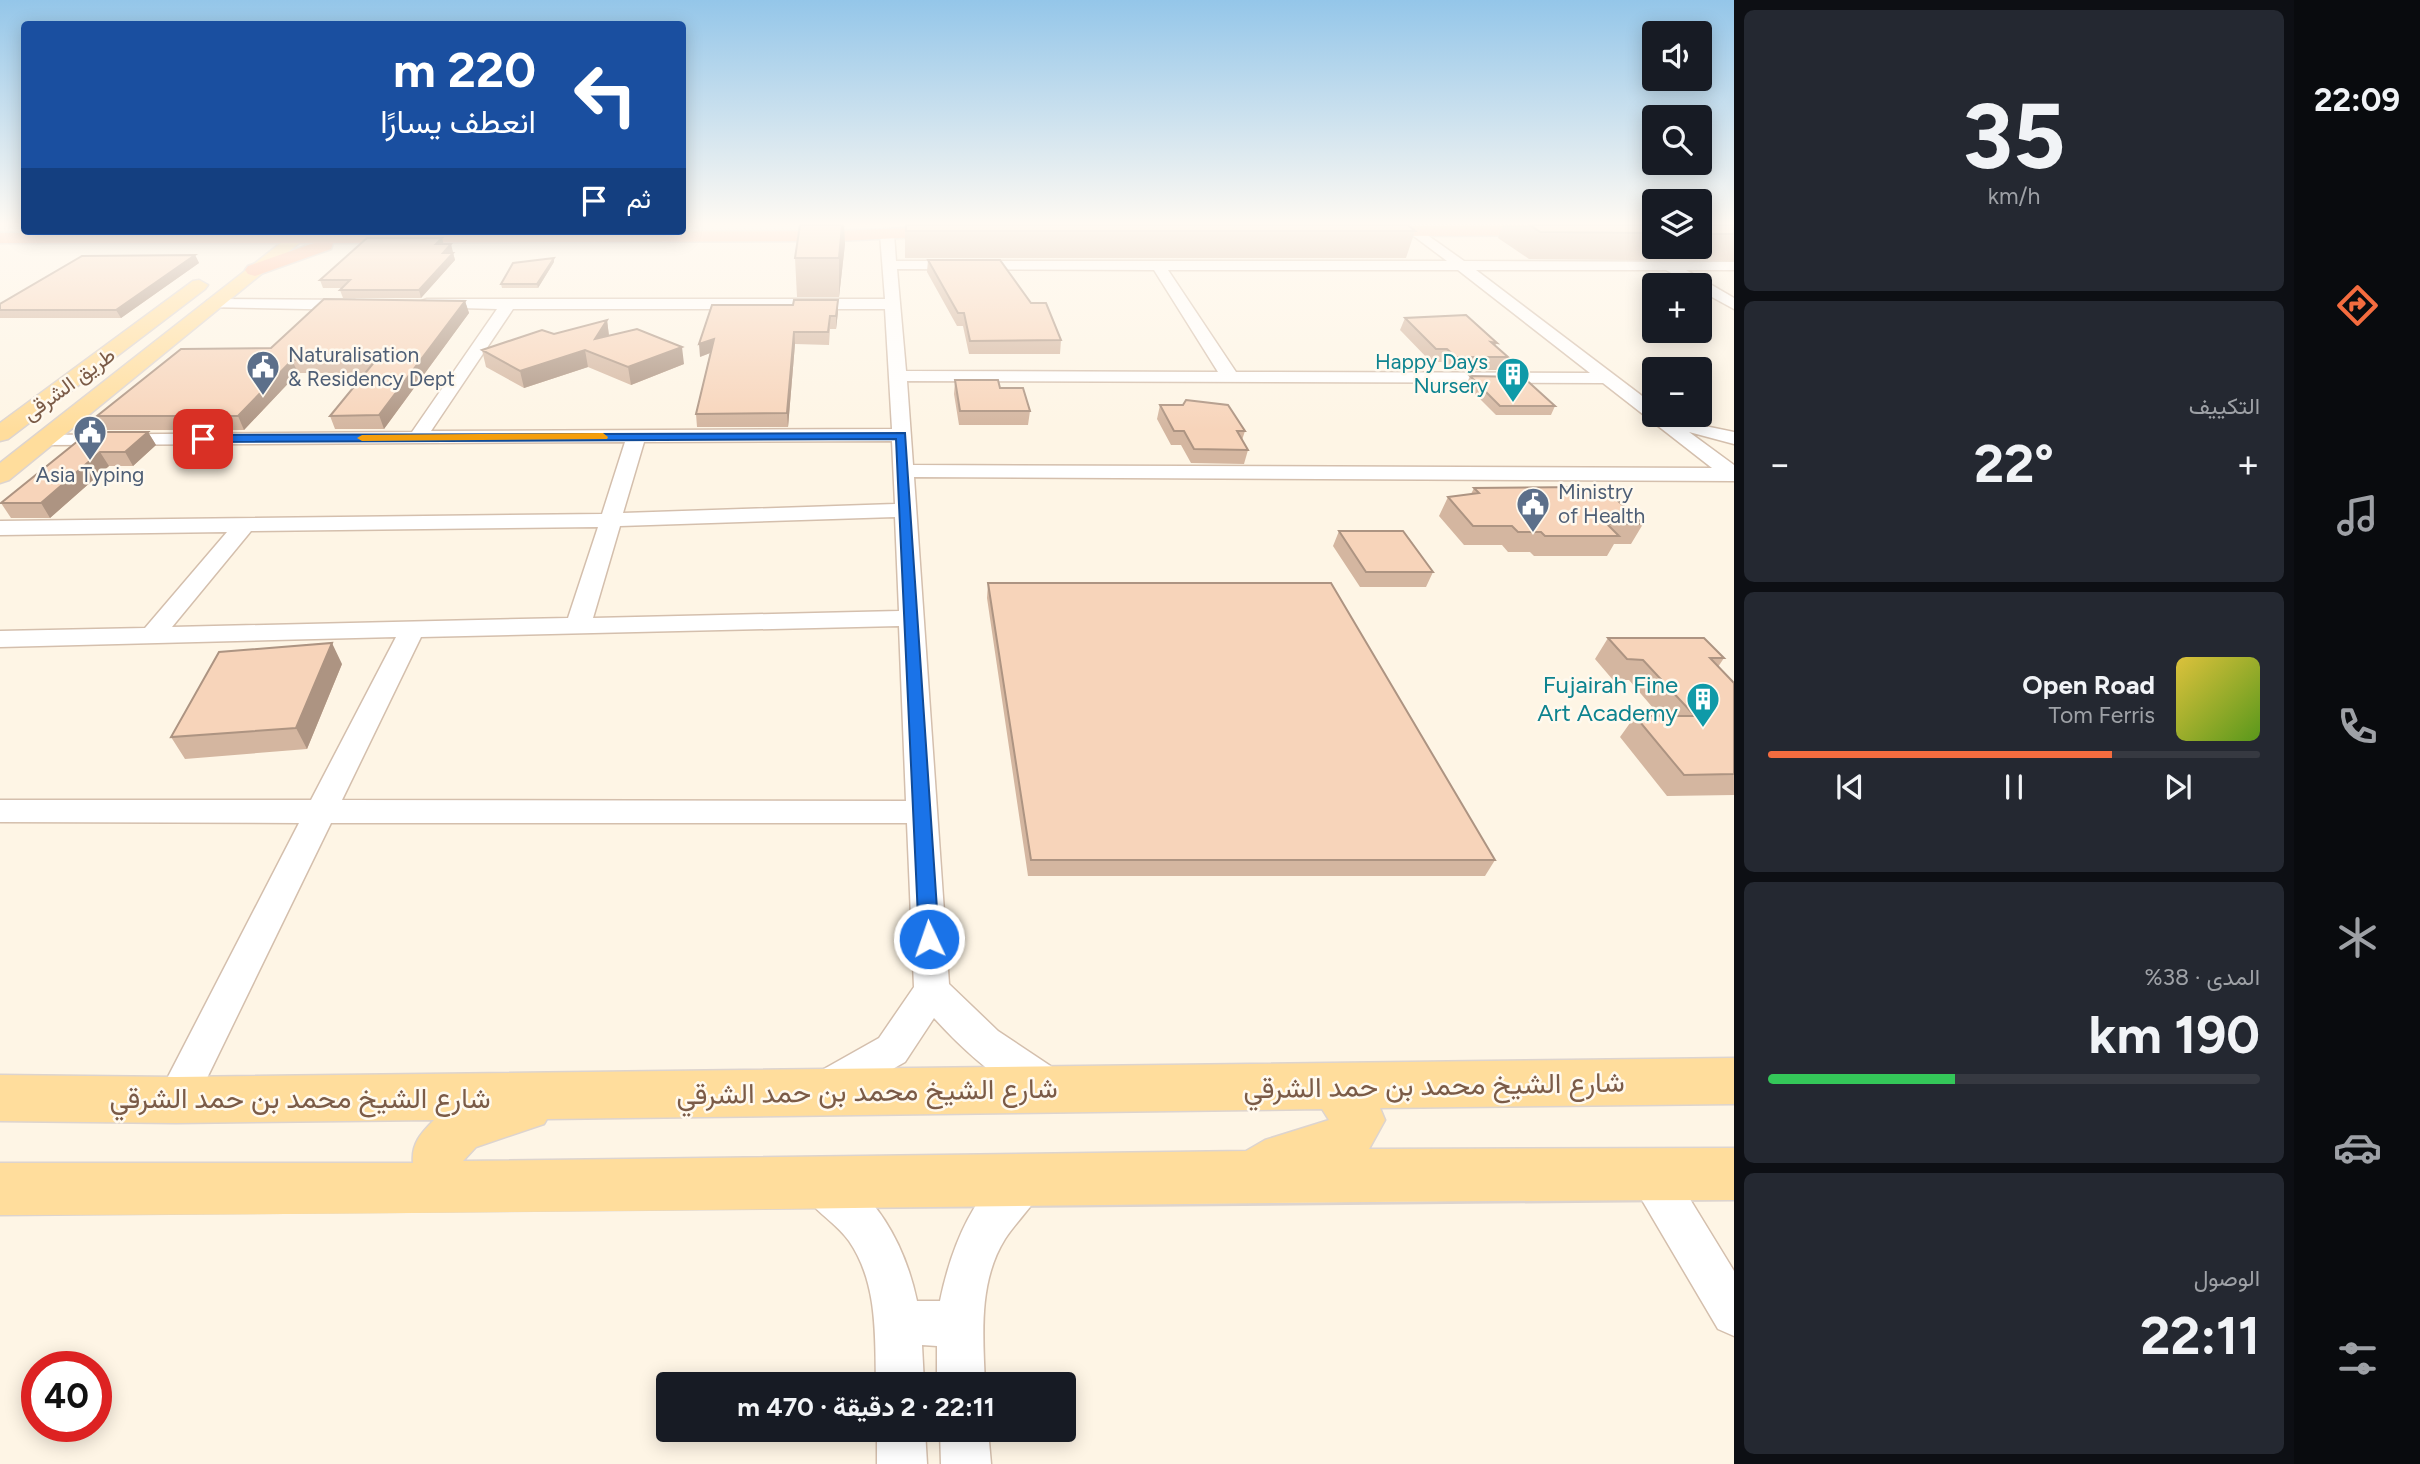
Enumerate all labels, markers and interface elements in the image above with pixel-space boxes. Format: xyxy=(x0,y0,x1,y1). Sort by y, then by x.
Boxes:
map controls xyxy=(1642,21,1712,427)
button: sound xyxy=(1642,21,1712,91)
text: 220 m xyxy=(393,40,536,99)
icon: left xyxy=(560,49,651,140)
text: 22:09 xyxy=(2314,81,2400,119)
text: 35 xyxy=(1962,82,2066,191)
text: انعطف يسارًا xyxy=(380,103,536,141)
button: search xyxy=(1642,105,1712,175)
icon: arrive xyxy=(575,182,613,220)
text: km/h xyxy=(1988,182,2040,210)
text: ثم xyxy=(627,183,651,215)
button: layers xyxy=(1642,189,1712,259)
button: + xyxy=(1642,273,1712,343)
icon: directions xyxy=(2333,281,2382,330)
street label: طريق الشرقى xyxy=(18,342,120,426)
place label: Naturalisation & Residency Dept xyxy=(288,342,455,391)
public building icon: Naturalisation & Residency Dept xyxy=(244,348,282,397)
place label: Happy Days Nursery xyxy=(1375,349,1488,398)
building icon: Happy Days Nursery xyxy=(1494,355,1532,404)
button: − xyxy=(1642,357,1712,427)
text: التكييف xyxy=(2189,392,2260,420)
pin xyxy=(173,409,233,469)
public building icon: Asia Typing xyxy=(71,413,109,462)
icon: arrive xyxy=(184,420,222,458)
text: 22° xyxy=(1974,433,2054,495)
text: − xyxy=(1768,441,1792,487)
text: + xyxy=(2236,441,2260,487)
place label: Asia Typing xyxy=(36,462,144,487)
place label: Ministry of Health xyxy=(1558,479,1645,528)
public building icon: Ministry of Health xyxy=(1514,485,1552,534)
icon: music xyxy=(2333,491,2382,540)
text: Open Road xyxy=(2022,669,2155,701)
place label: Fujairah Fine Art Academy xyxy=(1537,670,1678,727)
building icon: Fujairah Fine Art Academy xyxy=(1684,680,1722,729)
text: Tom Ferris xyxy=(2049,701,2155,729)
icon: phone xyxy=(2333,702,2382,751)
icon: previous xyxy=(1831,768,1869,806)
icon: pause xyxy=(1995,768,2033,806)
icon: next xyxy=(2159,768,2197,806)
position arrow xyxy=(892,902,966,976)
icon: climate xyxy=(2333,913,2382,962)
text: المدى · 38% xyxy=(2144,963,2260,991)
text: 190 km xyxy=(2088,1004,2260,1066)
street label: شارع الشيخ محمد بن حمد الشرقي xyxy=(1243,1065,1625,1111)
street label: شارع الشيخ محمد بن حمد الشرقي xyxy=(676,1071,1058,1117)
street label: شارع الشيخ محمد بن حمد الشرقي xyxy=(109,1081,491,1121)
icon: car xyxy=(2333,1123,2382,1172)
text: الوصول xyxy=(2194,1264,2260,1292)
text: 22:11 xyxy=(2140,1305,2260,1367)
icon: filters xyxy=(2333,1334,2382,1383)
speed limit sign: 40 xyxy=(21,1351,112,1442)
text: 22:11 · 2 دقيقة · 470 m xyxy=(737,1391,995,1423)

